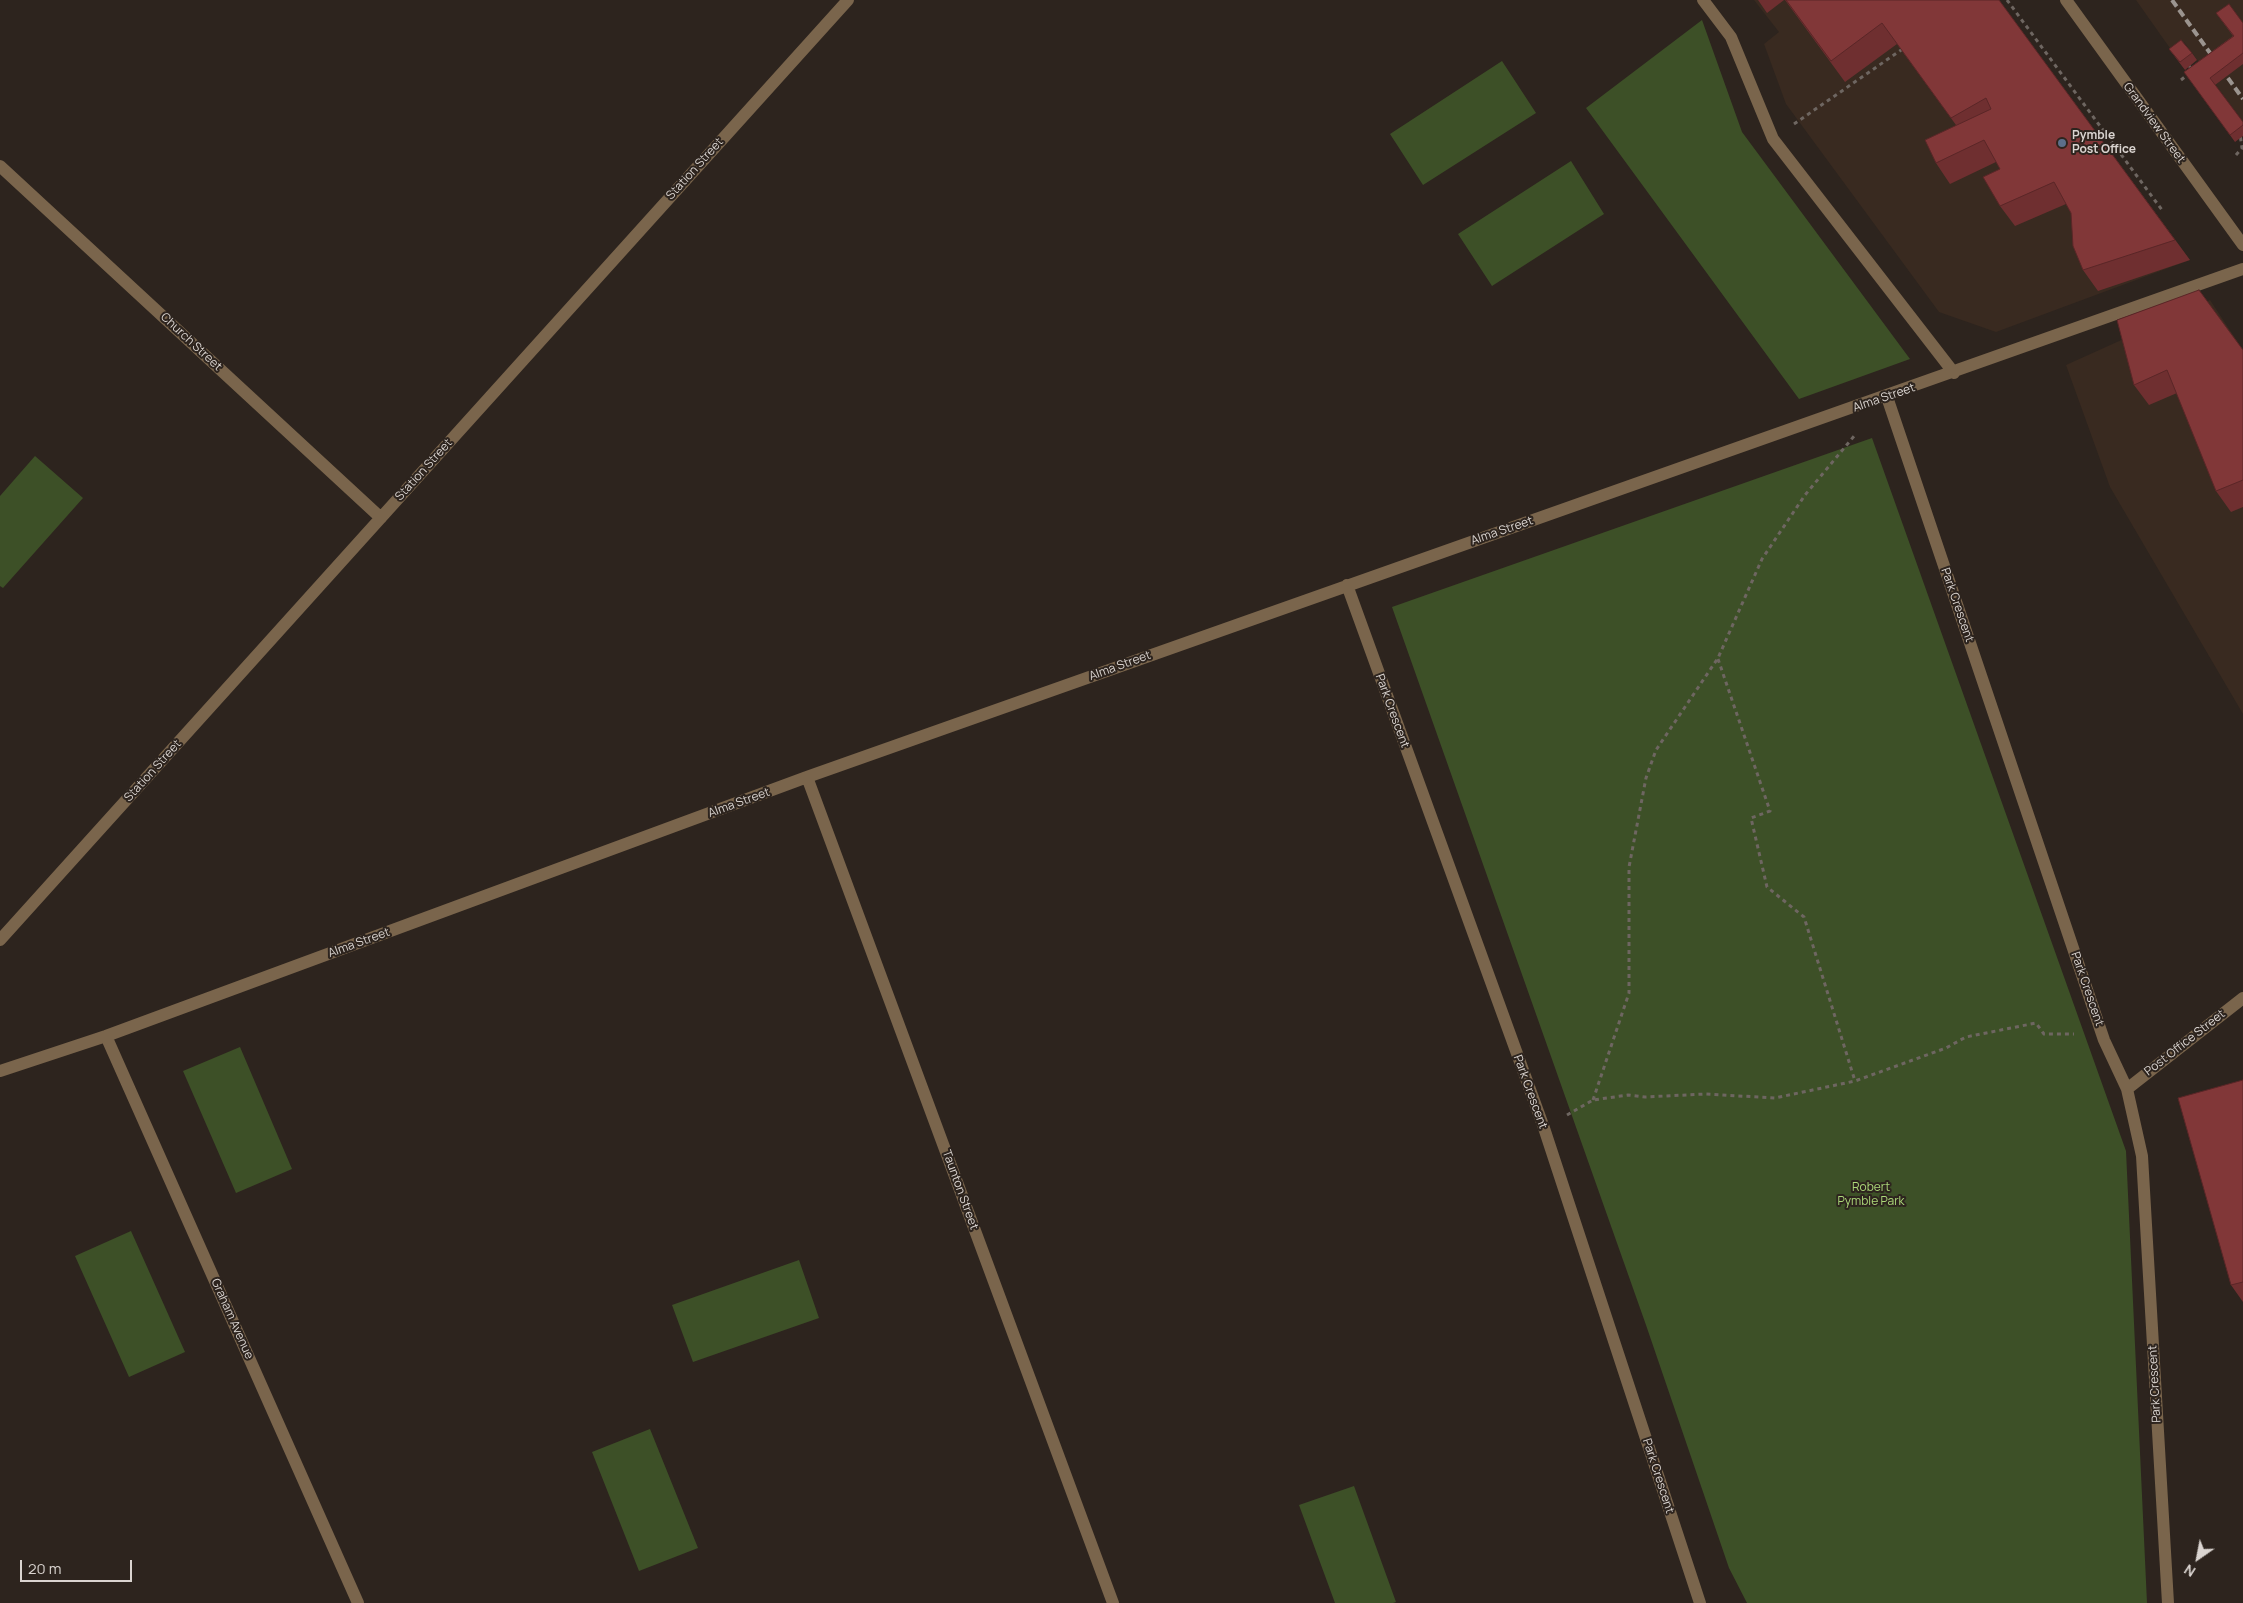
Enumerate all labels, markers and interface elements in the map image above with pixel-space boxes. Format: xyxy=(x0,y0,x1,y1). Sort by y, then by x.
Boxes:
street label: Grandview Street xyxy=(2120,80,2188,166)
place label: Pymble Post Office xyxy=(2072,129,2136,157)
street label: Station Street xyxy=(663,135,727,203)
marker: Pymble Post Office xyxy=(2056,137,2068,149)
street label: Church Street xyxy=(157,310,225,374)
street label: Alma Street xyxy=(1851,381,1917,415)
street label: Station Street xyxy=(392,436,456,504)
street label: Alma Street xyxy=(1469,514,1535,548)
street label: Park Crescent xyxy=(1938,566,1976,644)
street label: Alma Street xyxy=(1087,648,1153,684)
street label: Park Crescent xyxy=(1372,672,1412,750)
street label: Station Street xyxy=(121,737,185,805)
street label: Alma Street xyxy=(706,785,772,821)
street label: Alma Street xyxy=(326,925,392,961)
street label: Park Crescent xyxy=(2068,950,2106,1028)
street label: Post Office Street xyxy=(2142,1007,2228,1079)
street label: Park Crescent xyxy=(1510,1053,1550,1131)
street label: Taunton Street xyxy=(939,1148,981,1232)
park label: Robert Pymble Park xyxy=(1838,1181,1904,1209)
street label: Graham Avenue xyxy=(208,1276,256,1362)
street label: Park Crescent xyxy=(2146,1345,2164,1423)
street label: Park Crescent xyxy=(1639,1437,1677,1515)
north arrow xyxy=(2173,1533,2223,1583)
scale bar xyxy=(22,1550,135,1582)
text: 20 m xyxy=(28,1558,61,1579)
text: N xyxy=(2180,1560,2199,1582)

